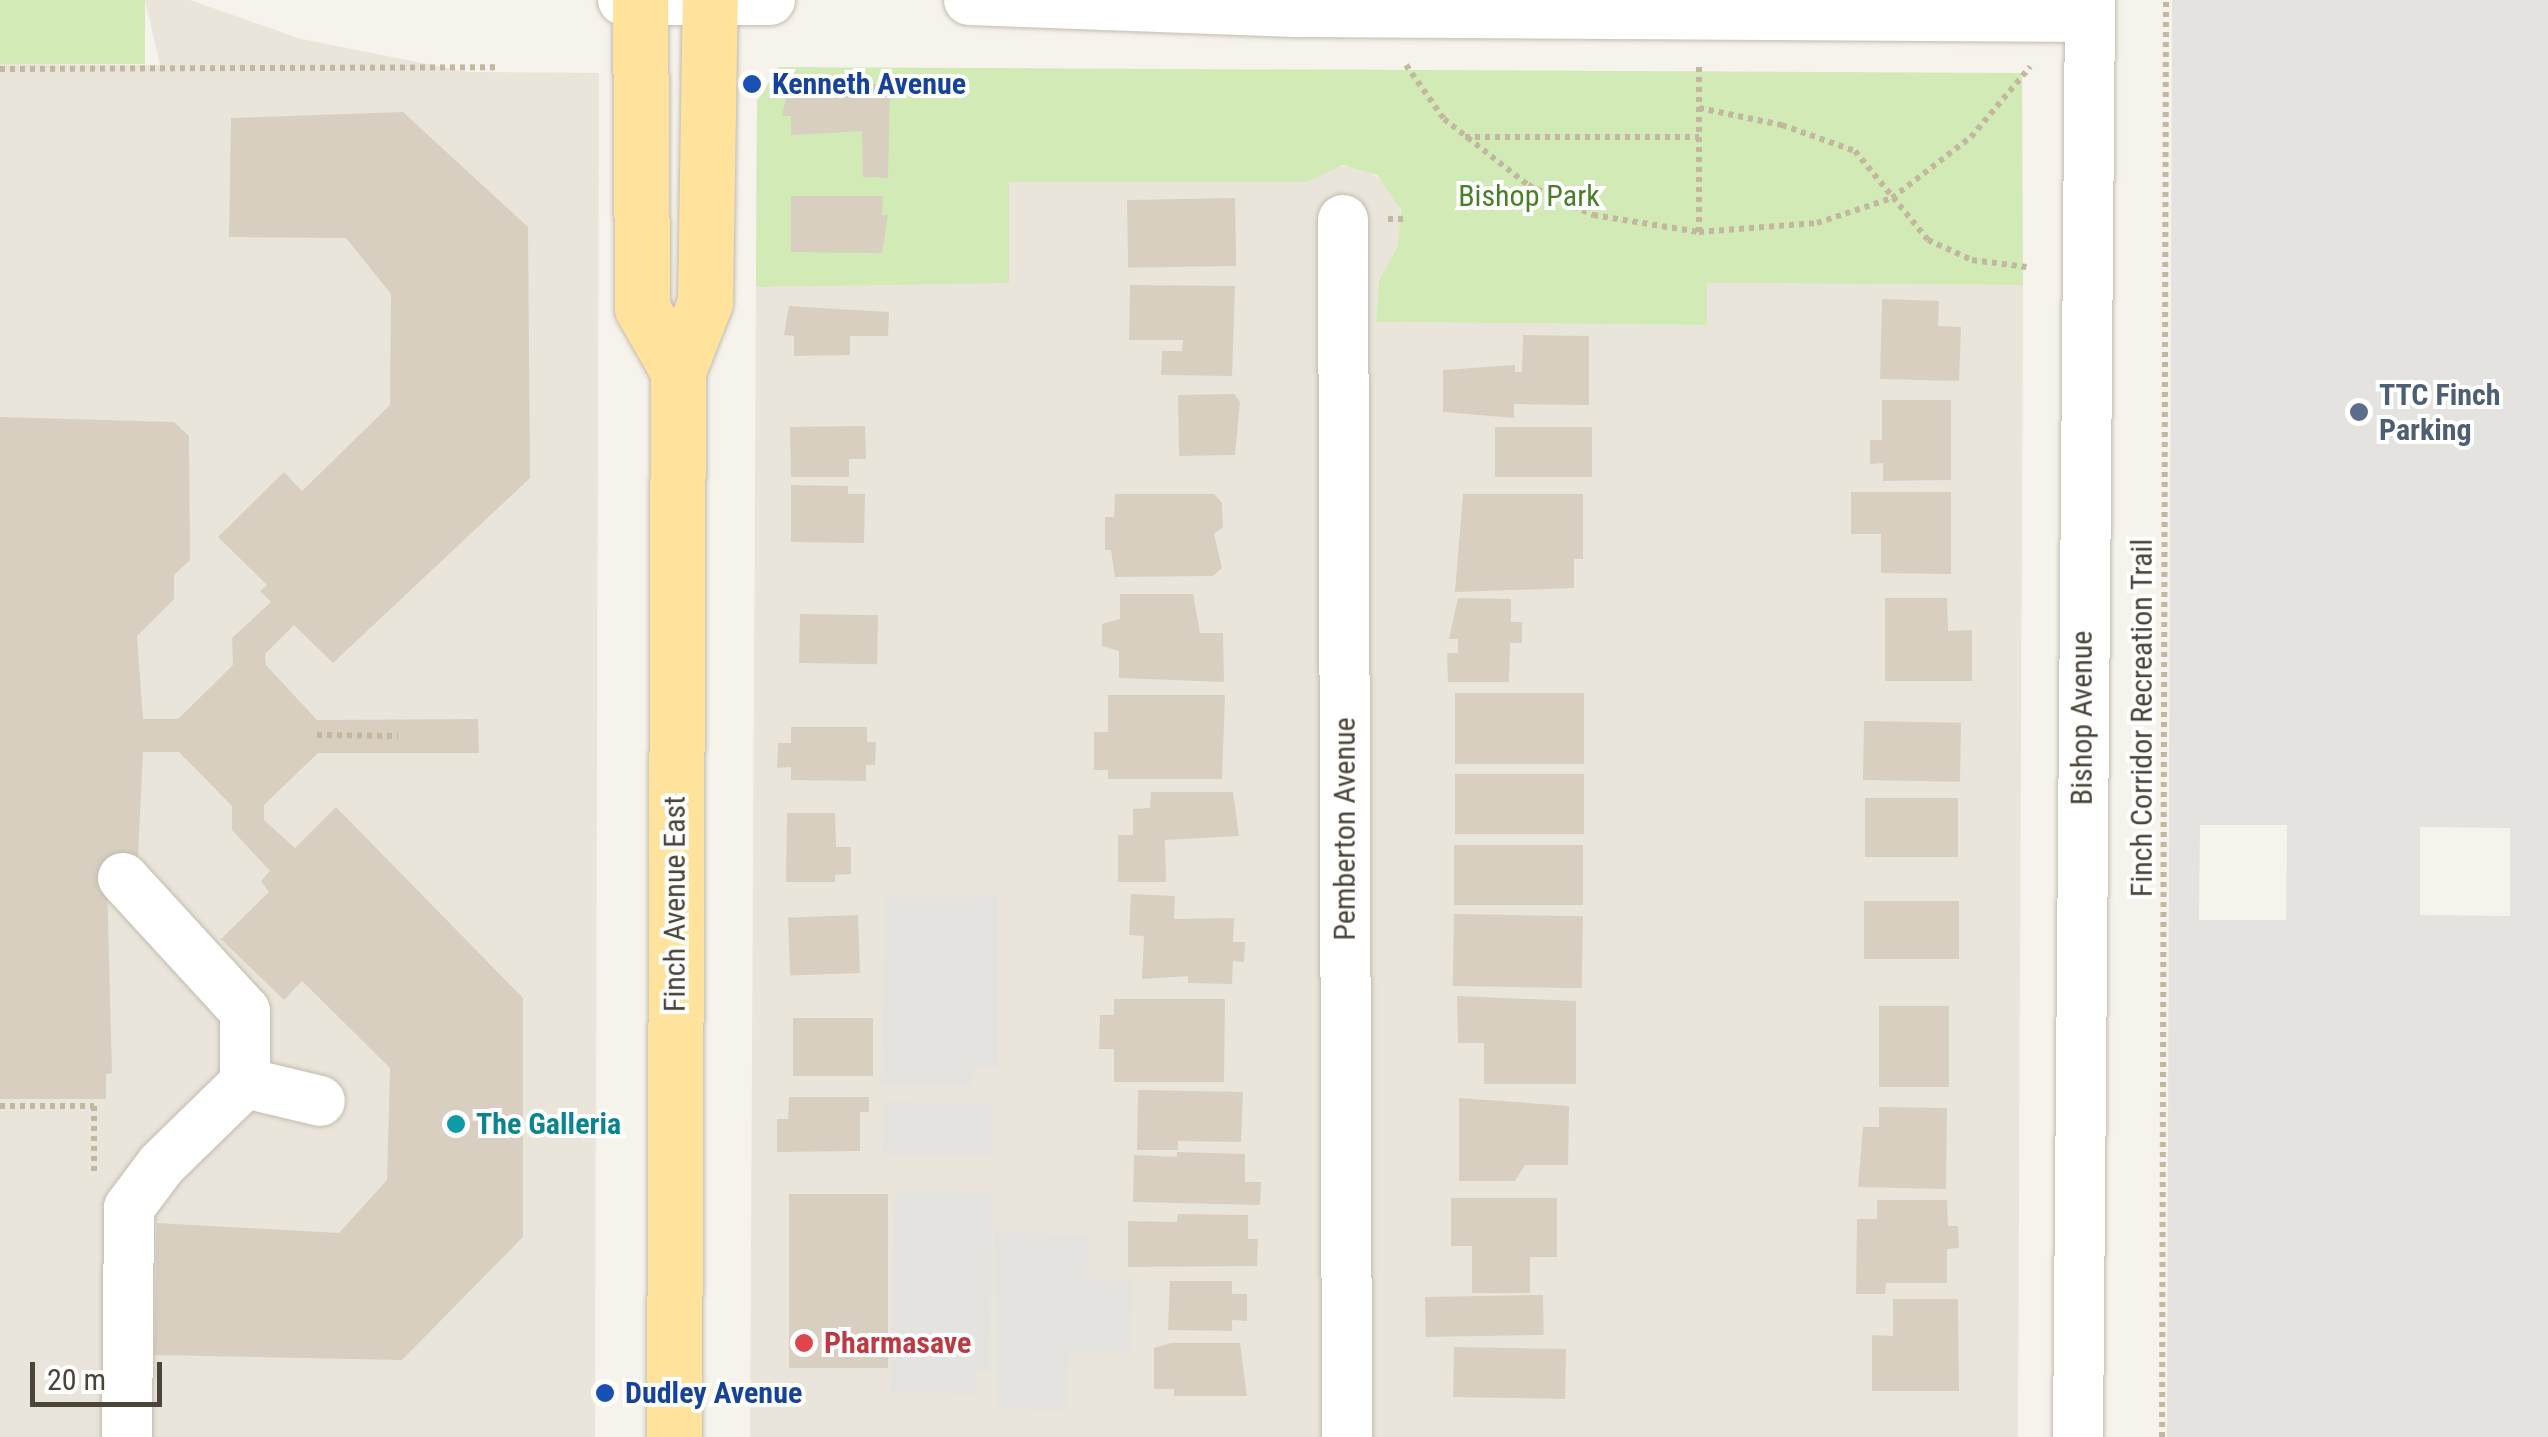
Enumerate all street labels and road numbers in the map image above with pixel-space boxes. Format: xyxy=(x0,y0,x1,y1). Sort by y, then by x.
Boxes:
street label: Finch Corridor Recreation Trail xyxy=(2124,539,2160,897)
street label: Bishop Avenue xyxy=(2064,631,2100,805)
street label: Pemberton Avenue xyxy=(1327,717,1363,941)
street label: Finch Avenue East xyxy=(657,796,693,1012)

